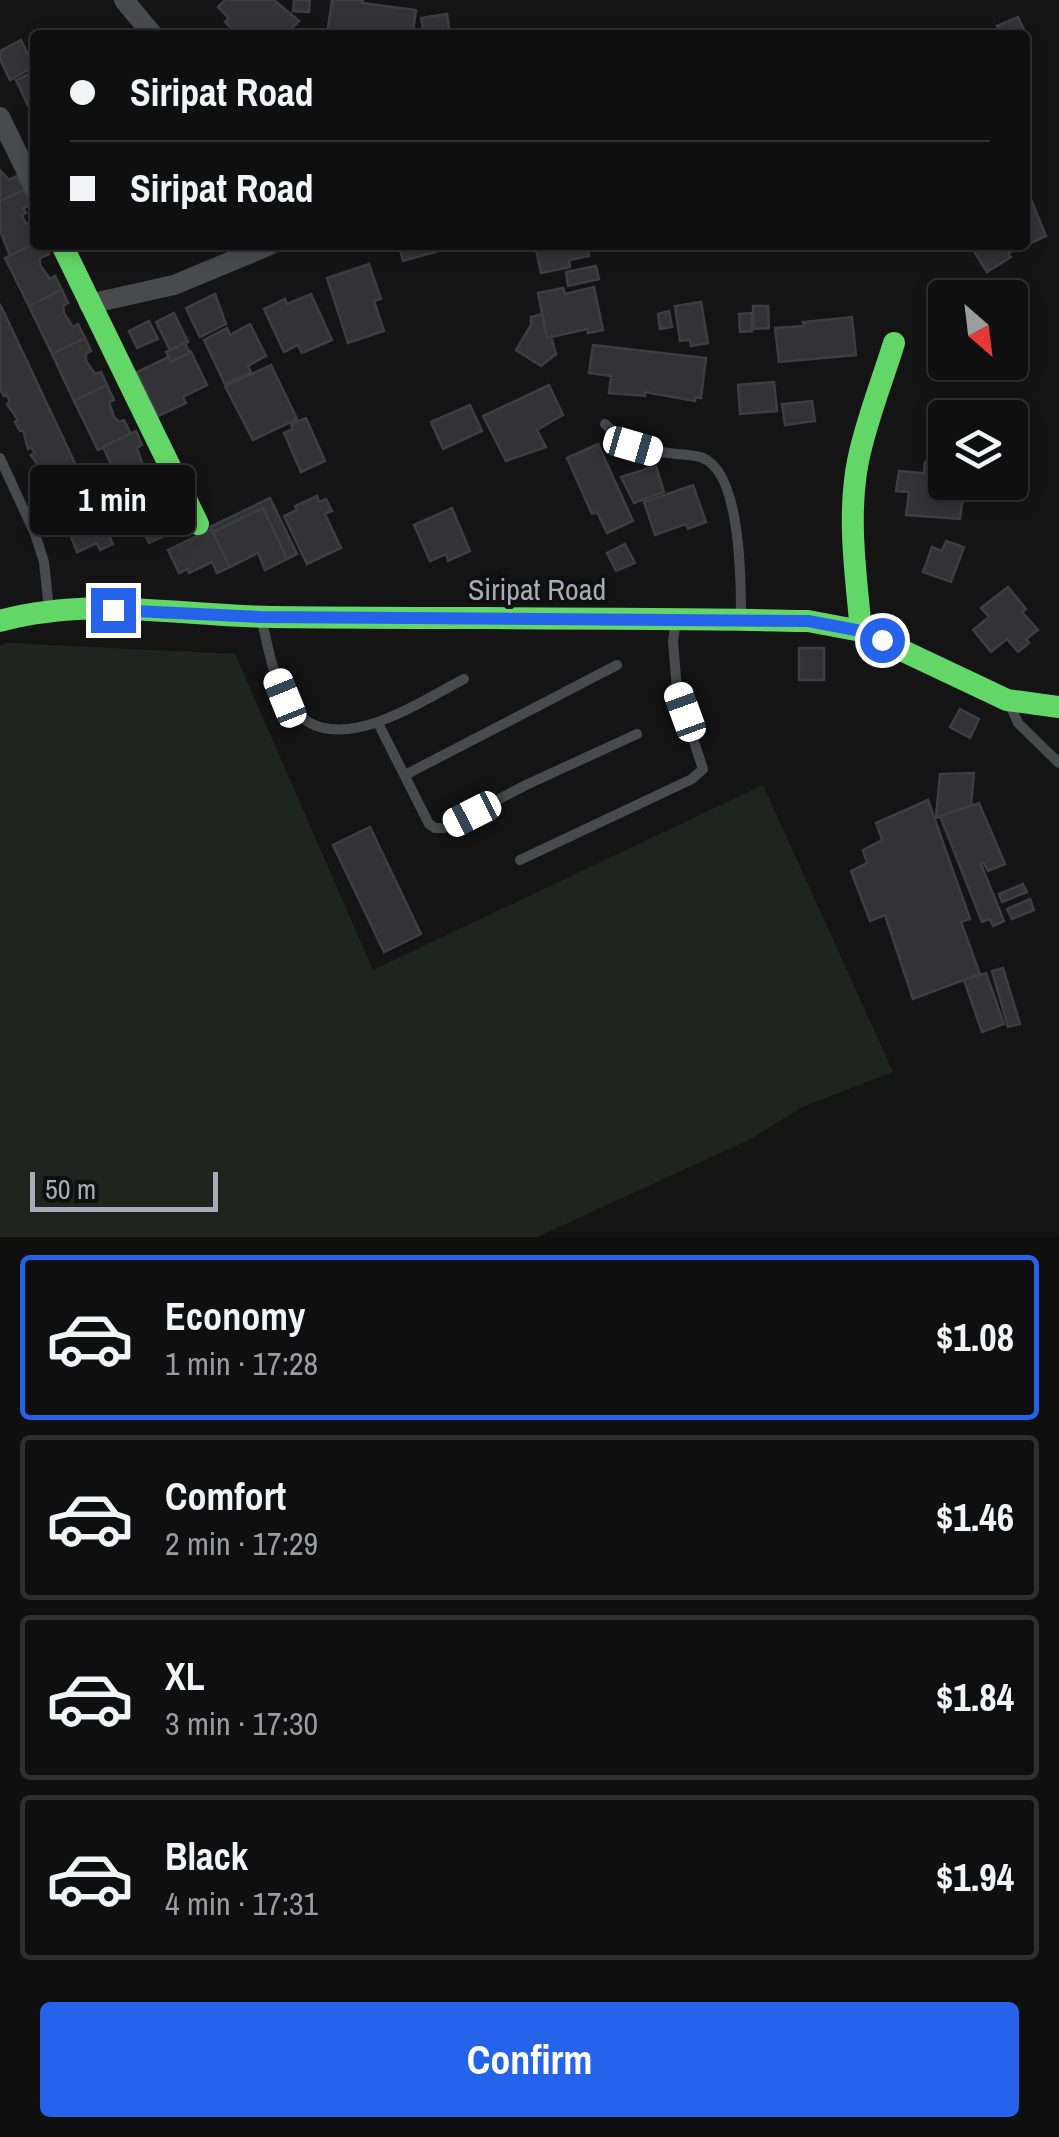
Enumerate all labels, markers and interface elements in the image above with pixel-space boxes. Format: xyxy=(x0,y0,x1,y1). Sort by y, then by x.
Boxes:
text: Siripat Road xyxy=(130,67,314,118)
text: Siripat Road xyxy=(130,163,314,214)
north arrow xyxy=(928,280,1028,380)
map controls xyxy=(928,280,1028,500)
button: layers xyxy=(928,400,1028,500)
car xyxy=(600,423,666,469)
callout: 1 min xyxy=(31,465,196,535)
text: 1 min xyxy=(78,478,147,521)
street label: Siripat Road xyxy=(468,569,606,609)
route end xyxy=(91,588,136,633)
route start xyxy=(860,618,905,663)
car xyxy=(260,665,310,731)
car xyxy=(661,679,709,745)
car xyxy=(438,787,506,841)
scale bar xyxy=(30,1167,218,1212)
text: 50 m xyxy=(45,1170,96,1208)
text: Economy xyxy=(165,1291,305,1342)
icon: car xyxy=(45,1293,135,1383)
text: $1.08 xyxy=(936,1312,1014,1363)
text: 1 min · 17:28 xyxy=(165,1342,318,1385)
text: Comfort xyxy=(165,1471,286,1522)
icon: car xyxy=(45,1473,135,1563)
text: $1.46 xyxy=(936,1492,1014,1543)
text: 2 min · 17:29 xyxy=(165,1522,318,1565)
text: XL xyxy=(165,1651,205,1702)
icon: car xyxy=(45,1653,135,1743)
text: $1.84 xyxy=(936,1672,1014,1723)
text: 3 min · 17:30 xyxy=(165,1702,318,1745)
text: Black xyxy=(165,1831,248,1882)
icon: car xyxy=(45,1833,135,1923)
text: $1.94 xyxy=(936,1852,1014,1903)
text: 4 min · 17:31 xyxy=(165,1882,318,1925)
button: Confirm xyxy=(40,2002,1019,2117)

